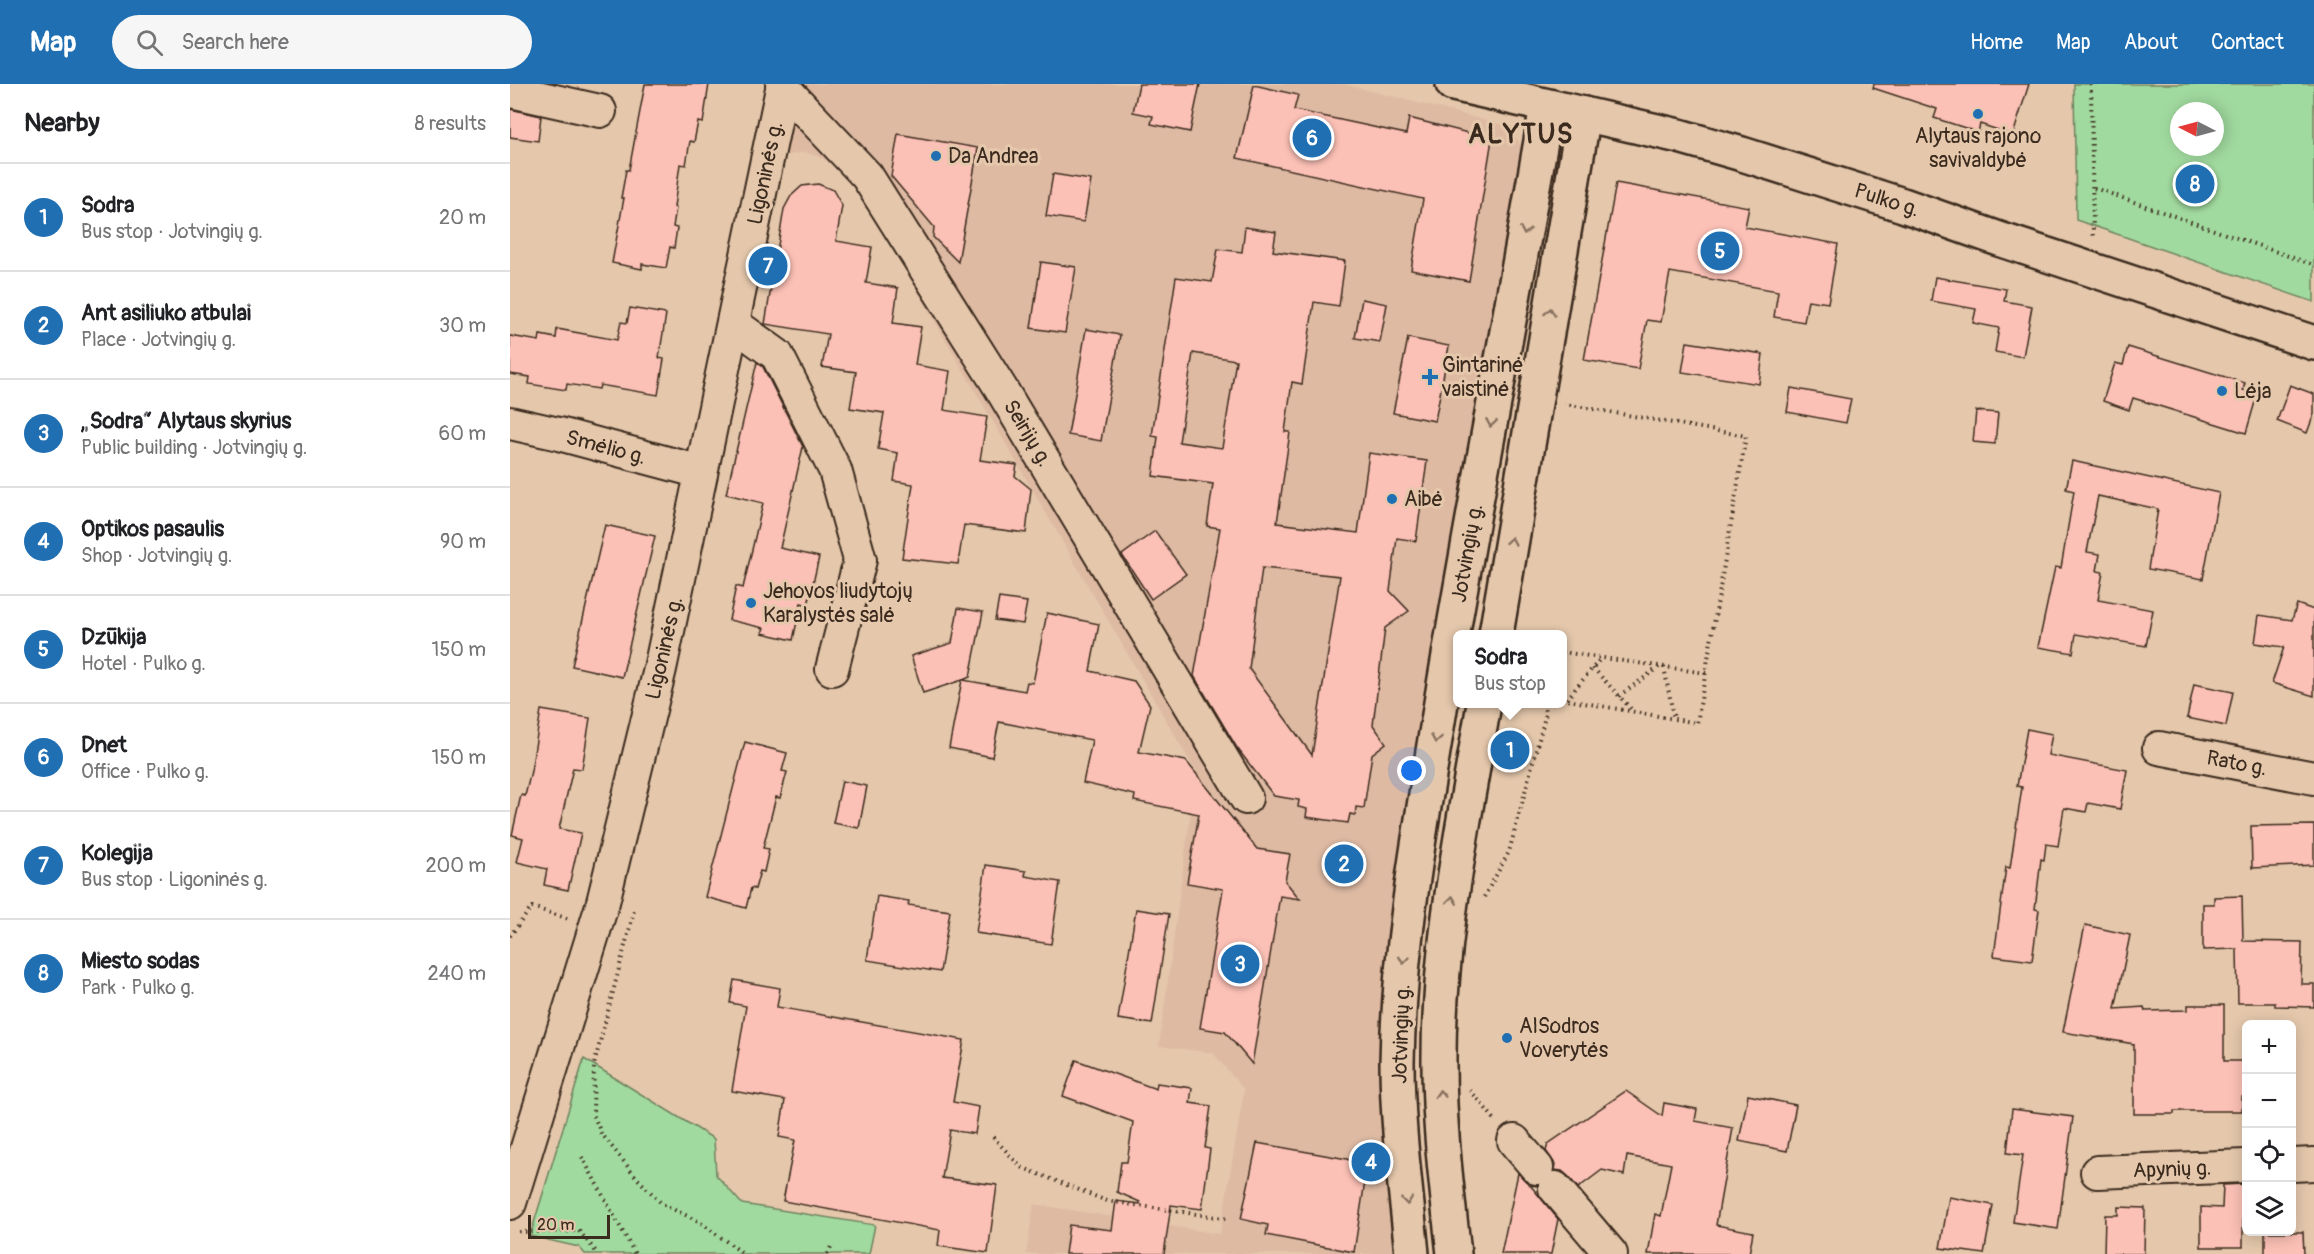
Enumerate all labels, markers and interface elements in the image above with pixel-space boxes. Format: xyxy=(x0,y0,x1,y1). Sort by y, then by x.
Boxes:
search box xyxy=(112,15,532,69)
text: Map xyxy=(30,25,76,60)
icon: search xyxy=(133,26,166,59)
text: Search here xyxy=(181,28,289,56)
text: Home xyxy=(1970,29,2023,56)
text: Map xyxy=(2056,29,2091,56)
text: About xyxy=(2124,29,2178,56)
text: Contact xyxy=(2211,29,2284,56)
north arrow xyxy=(2170,102,2224,156)
text: Nearby xyxy=(24,107,100,139)
marker: Alytaus rajono savivaldybė xyxy=(1971,107,1985,121)
text: 8 results xyxy=(415,111,486,136)
pin: 6 xyxy=(1292,116,1332,160)
district label: ALYTUS xyxy=(1468,118,1574,151)
street label: Ligoninės g. xyxy=(741,119,790,227)
place label: Alytaus rajono savivaldybė xyxy=(1915,123,2041,174)
place label: Da Andrea xyxy=(948,143,1039,170)
marker: Da Andrea xyxy=(929,149,943,163)
pin: 8 xyxy=(2176,162,2214,206)
street label: Pulko g. xyxy=(1851,177,1923,224)
text: Sodra xyxy=(81,191,135,219)
text: 1 xyxy=(40,205,47,230)
text: 20 m xyxy=(439,205,486,230)
text: Bus stop · Jotvingių g. xyxy=(81,219,263,244)
one-way arrow xyxy=(1520,226,1532,235)
pin: 5 xyxy=(1700,228,1740,274)
pin: 7 xyxy=(748,244,788,288)
text: Ant asiliuko atbulai xyxy=(81,299,251,327)
one-way arrow xyxy=(1543,308,1555,317)
text: 2 xyxy=(38,313,49,338)
text: 30 m xyxy=(439,313,486,338)
text: Place · Jotvingių g. xyxy=(81,327,236,352)
place label: Gintarinė vaistinė xyxy=(1441,352,1523,403)
marker: Gintarinė vaistinė xyxy=(1423,370,1437,384)
place label: Lėja xyxy=(2234,378,2272,405)
marker: Lėja xyxy=(2215,384,2229,398)
street label: Seirijų g. xyxy=(997,395,1058,472)
text: „Sodra“ Alytaus skyrius xyxy=(81,407,291,435)
one-way arrow xyxy=(1485,417,1498,427)
text: 3 xyxy=(38,421,49,446)
text: 60 m xyxy=(439,421,486,446)
street label: Smėlio g. xyxy=(563,424,649,471)
text: Public building · Jotvingių g. xyxy=(81,435,307,460)
place label: Aibė xyxy=(1404,486,1443,513)
marker: Aibė xyxy=(1385,492,1399,506)
street label: Jotvingių g. xyxy=(1446,502,1489,604)
text: Optikos pasaulis xyxy=(81,515,224,543)
text: 4 xyxy=(38,529,49,554)
text: 90 m xyxy=(440,529,486,554)
one-way arrow xyxy=(1505,537,1517,546)
text: Shop · Jotvingių g. xyxy=(81,543,232,568)
place label: Jehovos liudytojų Karalystės salė xyxy=(763,578,913,629)
street label: Ligoninės g. xyxy=(640,594,689,702)
marker: Jehovos liudytojų Karalystės salė xyxy=(744,596,758,610)
text: Dzūkija xyxy=(81,623,146,651)
popup xyxy=(1453,630,1567,708)
text: 5 xyxy=(38,637,49,662)
text: 150 m xyxy=(432,637,486,662)
text: Sodra xyxy=(1474,643,1528,671)
text: Hotel · Pulko g. xyxy=(81,651,206,676)
text: Bus stop xyxy=(1474,671,1546,696)
pin: 1 xyxy=(1490,728,1530,772)
text: Dnet xyxy=(81,731,127,759)
one-way arrow xyxy=(1430,734,1442,743)
street label: Rato g. xyxy=(2205,744,2269,783)
text: 6 xyxy=(38,745,49,770)
text: 150 m xyxy=(432,745,486,770)
your location xyxy=(1397,756,1426,785)
text: Office · Pulko g. xyxy=(81,759,209,784)
text: Kolegija xyxy=(81,839,153,867)
pin: 2 xyxy=(1324,842,1364,886)
text: 7 xyxy=(38,853,49,878)
text: 200 m xyxy=(425,853,486,878)
text: Bus stop · Ligoninės g. xyxy=(81,867,268,892)
one-way arrow xyxy=(1445,895,1458,904)
pin: 3 xyxy=(1220,942,1260,986)
text: Miesto sodas xyxy=(81,947,199,975)
one-way arrow xyxy=(1398,955,1411,964)
text: 8 xyxy=(38,961,49,986)
text: 240 m xyxy=(427,961,486,986)
text: Park · Pulko g. xyxy=(81,975,195,1000)
street label: Jotvingių g. xyxy=(1386,984,1417,1084)
place label: AlSodros Voverytės xyxy=(1519,1013,1609,1064)
map controls xyxy=(2242,1020,2296,1236)
button: + xyxy=(2242,1020,2296,1074)
marker: AlSodros Voverytės xyxy=(1500,1031,1514,1045)
button: − xyxy=(2242,1074,2296,1128)
one-way arrow xyxy=(1434,1089,1447,1098)
button: locate xyxy=(2242,1128,2296,1182)
pin: 4 xyxy=(1352,1140,1390,1184)
street label: Apynių g. xyxy=(2132,1155,2212,1184)
button: layers xyxy=(2242,1182,2296,1236)
one-way arrow xyxy=(1400,1197,1413,1206)
scale bar xyxy=(528,1212,610,1240)
text: 20 m xyxy=(537,1215,575,1235)

